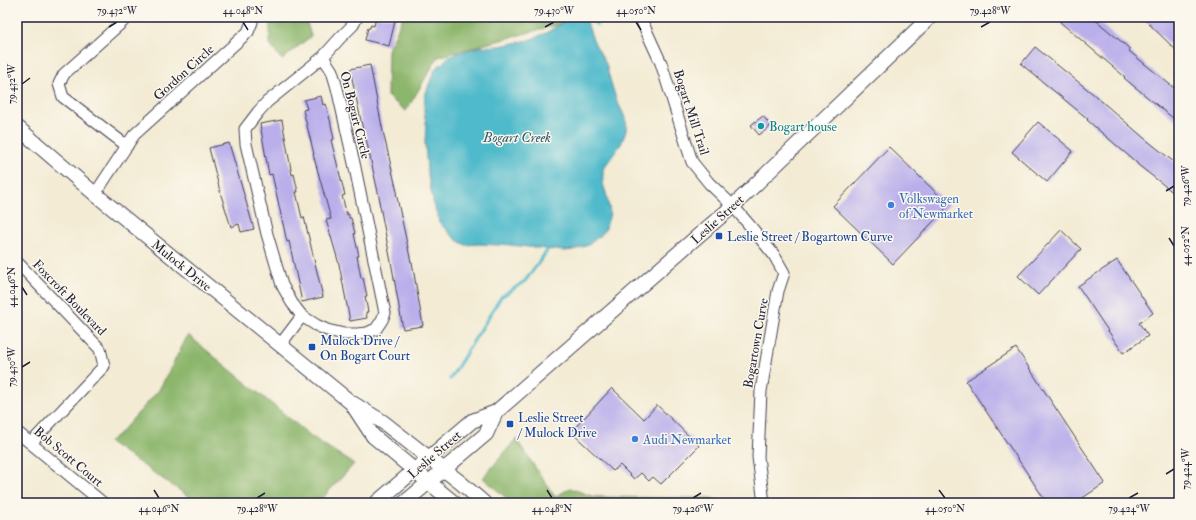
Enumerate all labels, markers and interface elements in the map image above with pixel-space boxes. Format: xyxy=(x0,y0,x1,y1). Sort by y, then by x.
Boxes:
text: 79.432°W xyxy=(97,5,138,17)
text: 44.048°N xyxy=(223,5,263,17)
text: 79.430°W xyxy=(534,5,575,17)
text: 44.050°N xyxy=(616,5,656,17)
text: 79.428°W xyxy=(970,5,1011,17)
street label: Gordon Circle xyxy=(150,41,218,104)
text: 79.432°W xyxy=(6,63,18,104)
street label: Bogart Mill Trail xyxy=(670,68,713,158)
street label: On Bogart Circle xyxy=(336,70,374,161)
place label: Bogart house xyxy=(769,119,838,135)
marker: Bogart house xyxy=(756,121,766,131)
water label: Bogart Creek xyxy=(482,129,551,146)
text: 79.426°W xyxy=(1180,165,1192,207)
place label: Volkswagen of Newmarket xyxy=(899,191,973,222)
street label: Leslie Street xyxy=(688,192,747,248)
marker: Volkswagen of Newmarket xyxy=(886,200,896,210)
text: 44.052°N xyxy=(1180,226,1192,266)
place label: Leslie Street / Bogartown Curve xyxy=(727,229,893,245)
marker: Leslie Street / Bogartown Curve xyxy=(714,231,724,241)
street label: Mulock Drive xyxy=(148,237,215,295)
street label: Foxcroft Boulevard xyxy=(29,256,110,339)
text: 44.046°N xyxy=(6,266,18,307)
street label: Bogartown Curve xyxy=(740,296,772,389)
place label: Mulock Drive / On Bogart Court xyxy=(320,333,410,364)
marker: Mulock Drive / On Bogart Court xyxy=(307,342,317,352)
text: 79.430°W xyxy=(6,346,18,387)
place label: Leslie Street / Mulock Drive xyxy=(517,410,597,441)
marker: Leslie Street / Mulock Drive xyxy=(505,419,515,429)
street label: Bob Scott Court xyxy=(31,423,106,490)
street label: Leslie Street xyxy=(405,427,465,482)
place label: Audi Newmarket xyxy=(642,432,731,448)
marker: Audi Newmarket xyxy=(630,434,640,444)
text: 79.424°W xyxy=(1180,448,1192,490)
text: 44.046°N xyxy=(139,503,180,515)
text: 79.428°W xyxy=(237,503,278,515)
text: 44.048°N xyxy=(532,503,572,515)
text: 79.426°W xyxy=(672,503,714,515)
text: 44.050°N xyxy=(925,503,965,515)
text: 79.424°W xyxy=(1108,503,1150,515)

